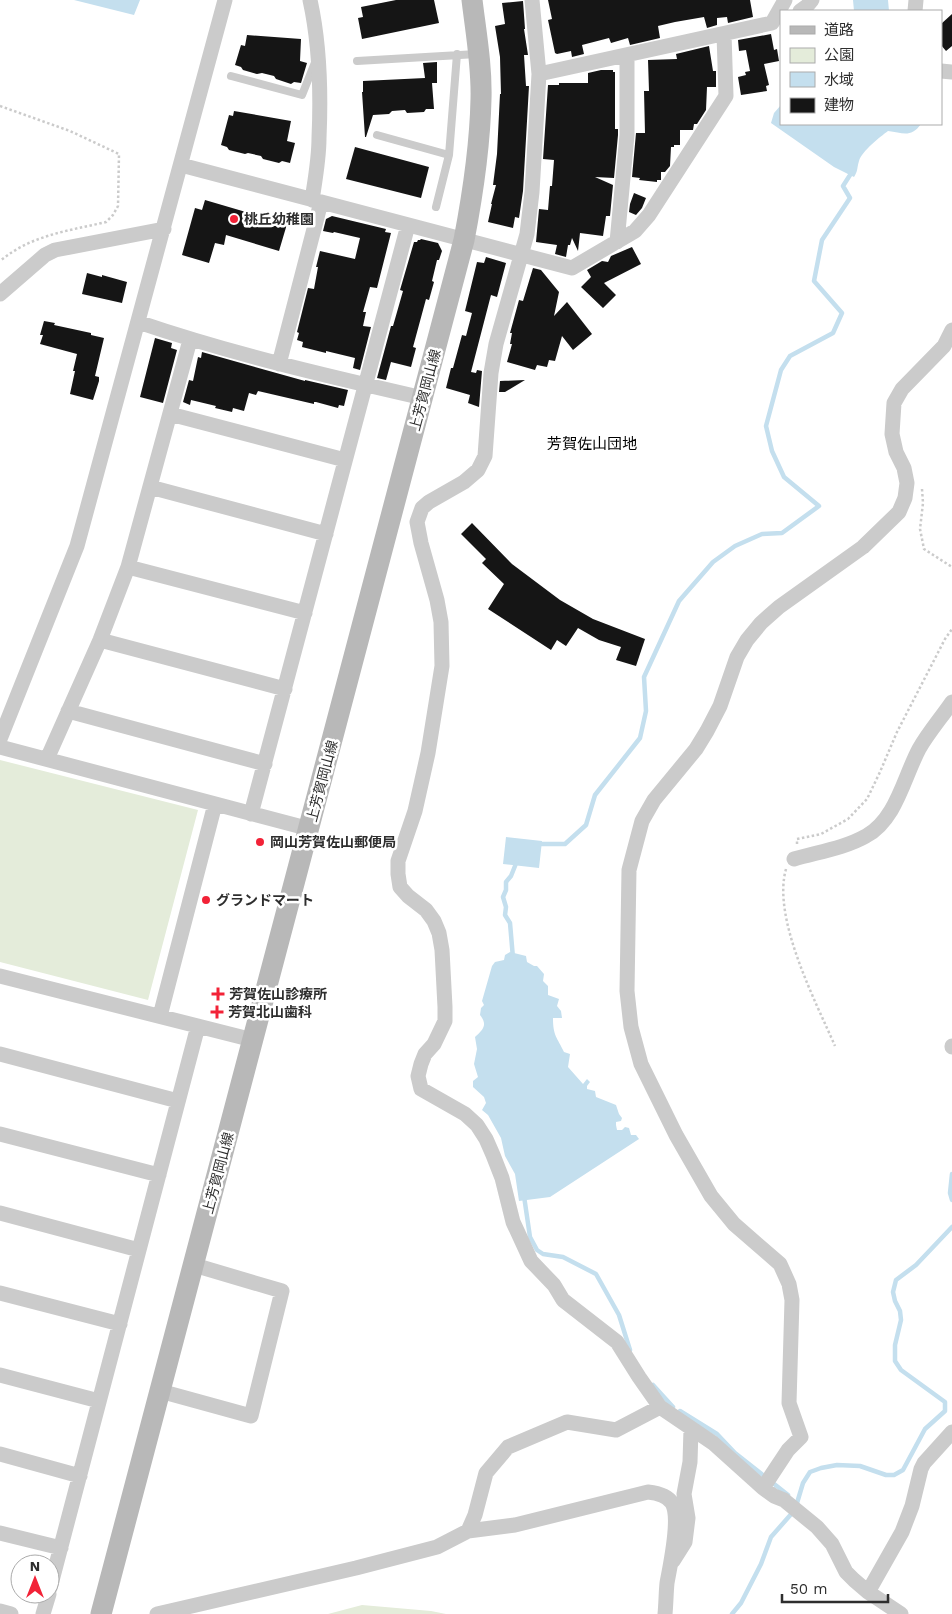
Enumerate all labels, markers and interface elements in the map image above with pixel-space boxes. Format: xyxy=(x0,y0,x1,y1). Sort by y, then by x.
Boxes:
legend xyxy=(780,10,942,125)
text: 道路 xyxy=(824,21,854,39)
text: 公園 xyxy=(824,46,854,64)
text: 水域 xyxy=(824,71,854,89)
text: 建物 xyxy=(824,96,854,114)
place label: 桃丘幼稚園 xyxy=(244,211,314,227)
marker: 桃丘幼稚園 xyxy=(228,213,240,225)
street label: 上芳賀岡山線 xyxy=(406,347,444,433)
district label: 芳賀佐山団地 xyxy=(547,435,637,453)
street label: 上芳賀岡山線 xyxy=(303,738,341,824)
place label: 岡山芳賀佐山郵便局 xyxy=(270,834,396,850)
marker: 岡山芳賀佐山郵便局 xyxy=(254,836,266,848)
place label: グランドマート xyxy=(216,892,314,908)
marker: グランドマート xyxy=(200,894,212,906)
place label: 芳賀佐山診療所 xyxy=(229,986,327,1002)
marker: 芳賀佐山診療所 xyxy=(211,987,225,1001)
place label: 芳賀北山歯科 xyxy=(228,1004,312,1020)
marker: 芳賀北山歯科 xyxy=(210,1005,224,1019)
street label: 上芳賀岡山線 xyxy=(199,1130,237,1216)
north arrow xyxy=(10,1554,60,1604)
text: N xyxy=(30,1558,40,1574)
scale bar xyxy=(782,1572,888,1604)
text: 50 m xyxy=(790,1580,827,1598)

